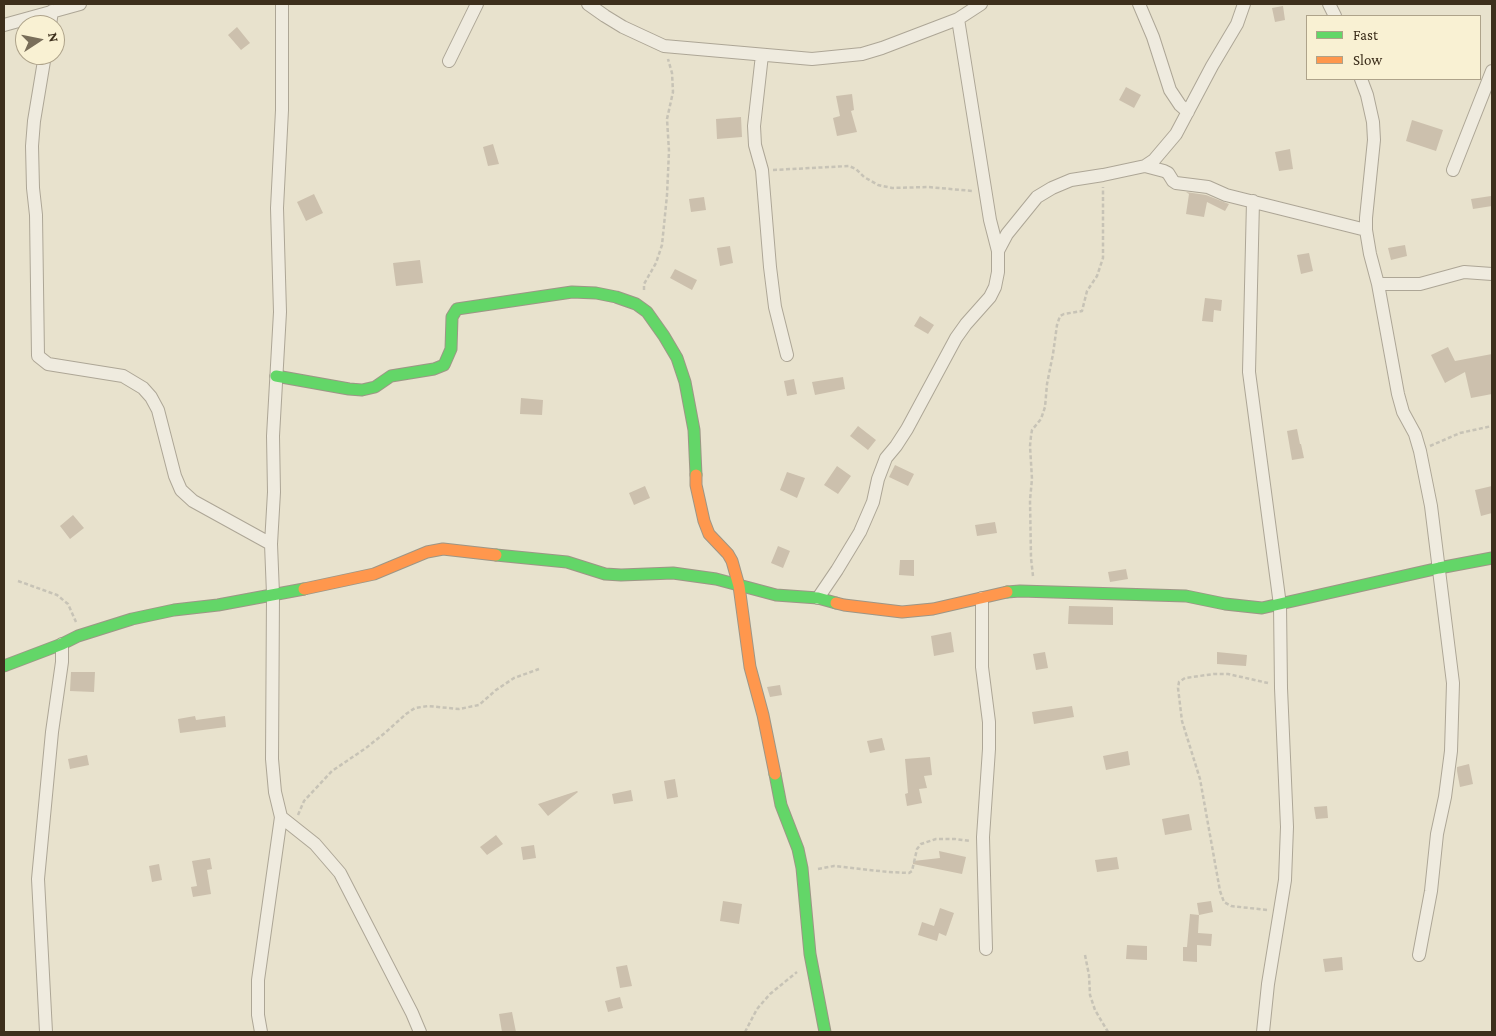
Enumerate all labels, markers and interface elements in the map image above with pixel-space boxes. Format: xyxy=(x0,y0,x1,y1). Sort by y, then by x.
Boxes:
north arrow xyxy=(15,15,65,65)
legend xyxy=(1306,15,1481,80)
text: Fast xyxy=(1353,27,1378,43)
text: N xyxy=(45,31,63,44)
text: Slow xyxy=(1353,52,1382,68)

